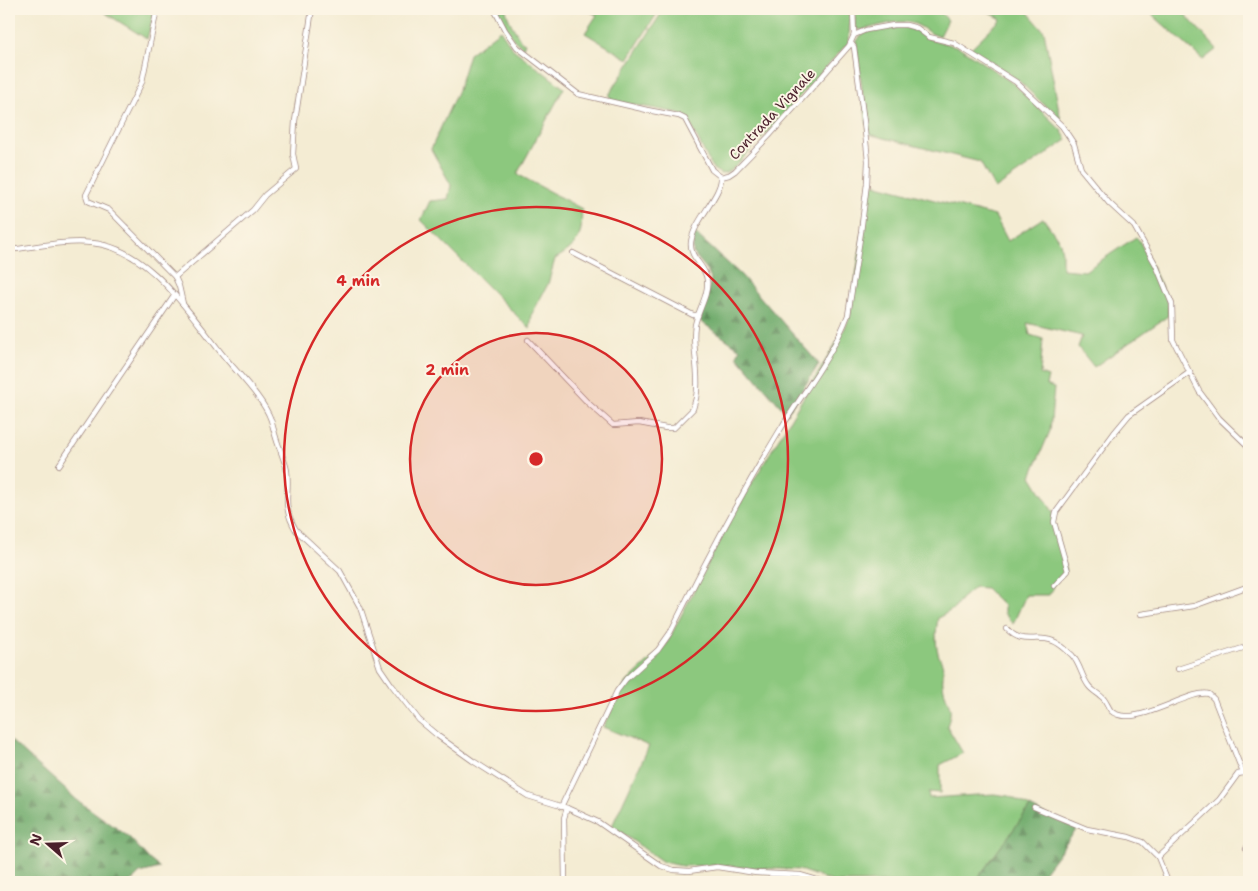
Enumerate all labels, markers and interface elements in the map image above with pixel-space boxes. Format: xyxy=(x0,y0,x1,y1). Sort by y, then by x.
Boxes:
street label: Contrada Vignale xyxy=(725,64,819,164)
text: 4 min xyxy=(336,271,380,291)
text: 2 min xyxy=(425,360,469,380)
centre of rings xyxy=(527,450,545,468)
north arrow xyxy=(22,818,72,868)
text: N xyxy=(25,831,46,848)

